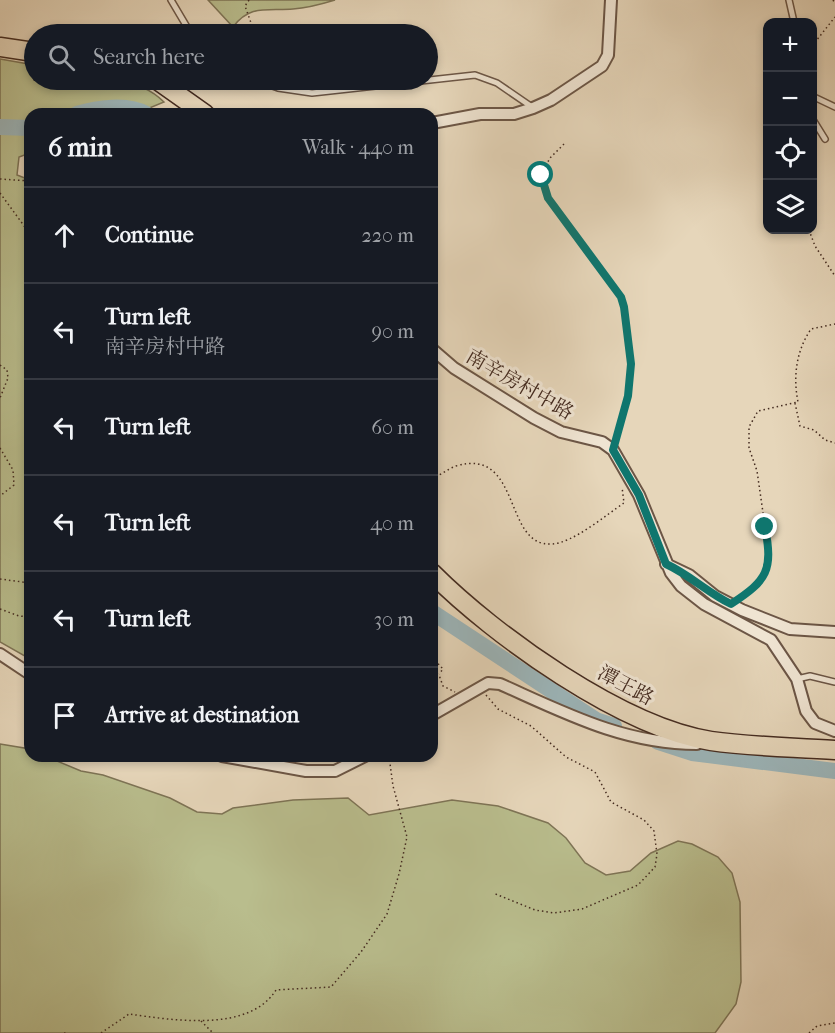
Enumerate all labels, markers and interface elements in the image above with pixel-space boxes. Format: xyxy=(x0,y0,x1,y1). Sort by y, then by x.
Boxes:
map controls xyxy=(763,18,817,234)
button: + xyxy=(763,18,817,72)
search box xyxy=(24,24,438,90)
icon: search xyxy=(45,41,78,74)
text: Search here xyxy=(93,44,205,70)
button: − xyxy=(763,72,817,126)
button: locate xyxy=(763,126,817,180)
text: 6 min xyxy=(48,132,112,163)
text: Walk · 440 m xyxy=(302,136,414,159)
route start xyxy=(527,161,553,187)
button: layers xyxy=(763,180,817,234)
icon: ahead xyxy=(48,219,81,252)
text: Continue xyxy=(105,222,194,248)
text: 220 m xyxy=(361,224,414,247)
text: Turn left xyxy=(105,304,191,330)
icon: left xyxy=(48,315,81,348)
text: 90 m xyxy=(372,320,414,343)
text: 南辛房村中路 xyxy=(105,335,225,358)
street label: 南辛房村中路 xyxy=(462,344,577,424)
icon: left xyxy=(48,411,81,444)
text: Turn left xyxy=(105,414,191,440)
text: 60 m xyxy=(371,416,414,439)
icon: left xyxy=(48,507,81,540)
text: Turn left xyxy=(105,510,191,536)
text: 40 m xyxy=(370,512,414,535)
route end xyxy=(751,513,777,539)
icon: left xyxy=(48,603,81,636)
text: Turn left xyxy=(105,606,191,632)
text: 30 m xyxy=(374,608,414,631)
street label: 潭王路 xyxy=(594,661,658,710)
icon: arrive xyxy=(48,699,81,732)
text: Arrive at destination xyxy=(105,702,299,728)

